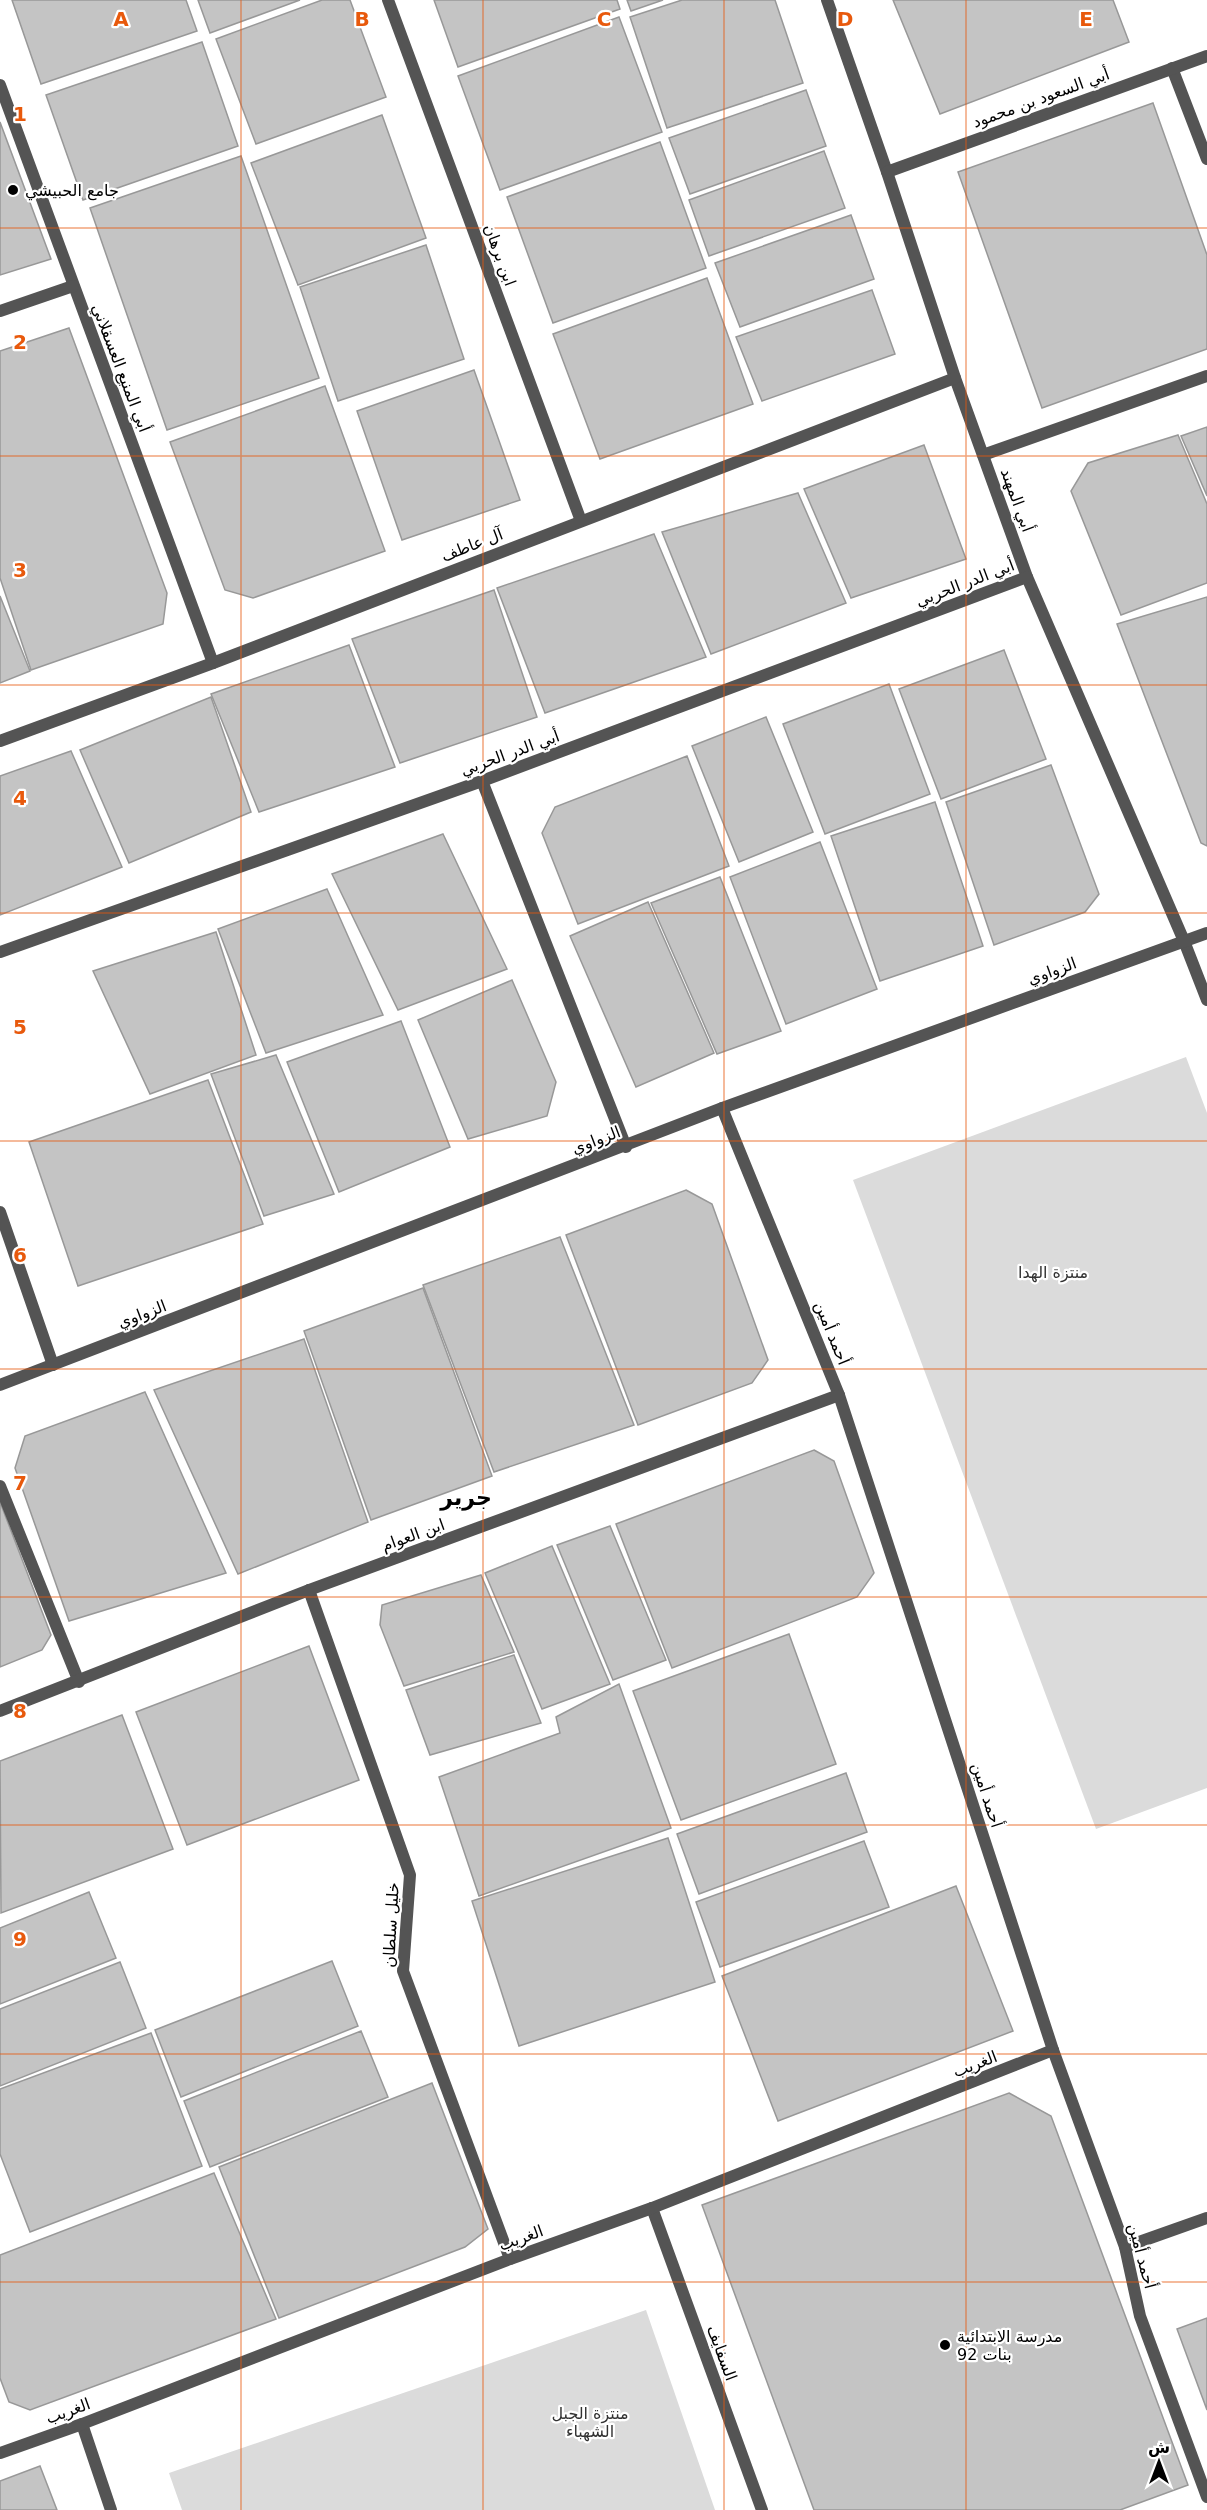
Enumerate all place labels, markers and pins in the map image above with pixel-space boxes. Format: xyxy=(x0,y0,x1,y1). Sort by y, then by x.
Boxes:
place label: جامع الحبيشي xyxy=(25,181,119,201)
marker: جامع الحبيشي xyxy=(6,183,20,197)
place label: مدرسة الابتدائية 92 بنات xyxy=(957,2327,1062,2364)
marker: مدرسة الابتدائية 92 بنات xyxy=(938,2338,952,2352)

